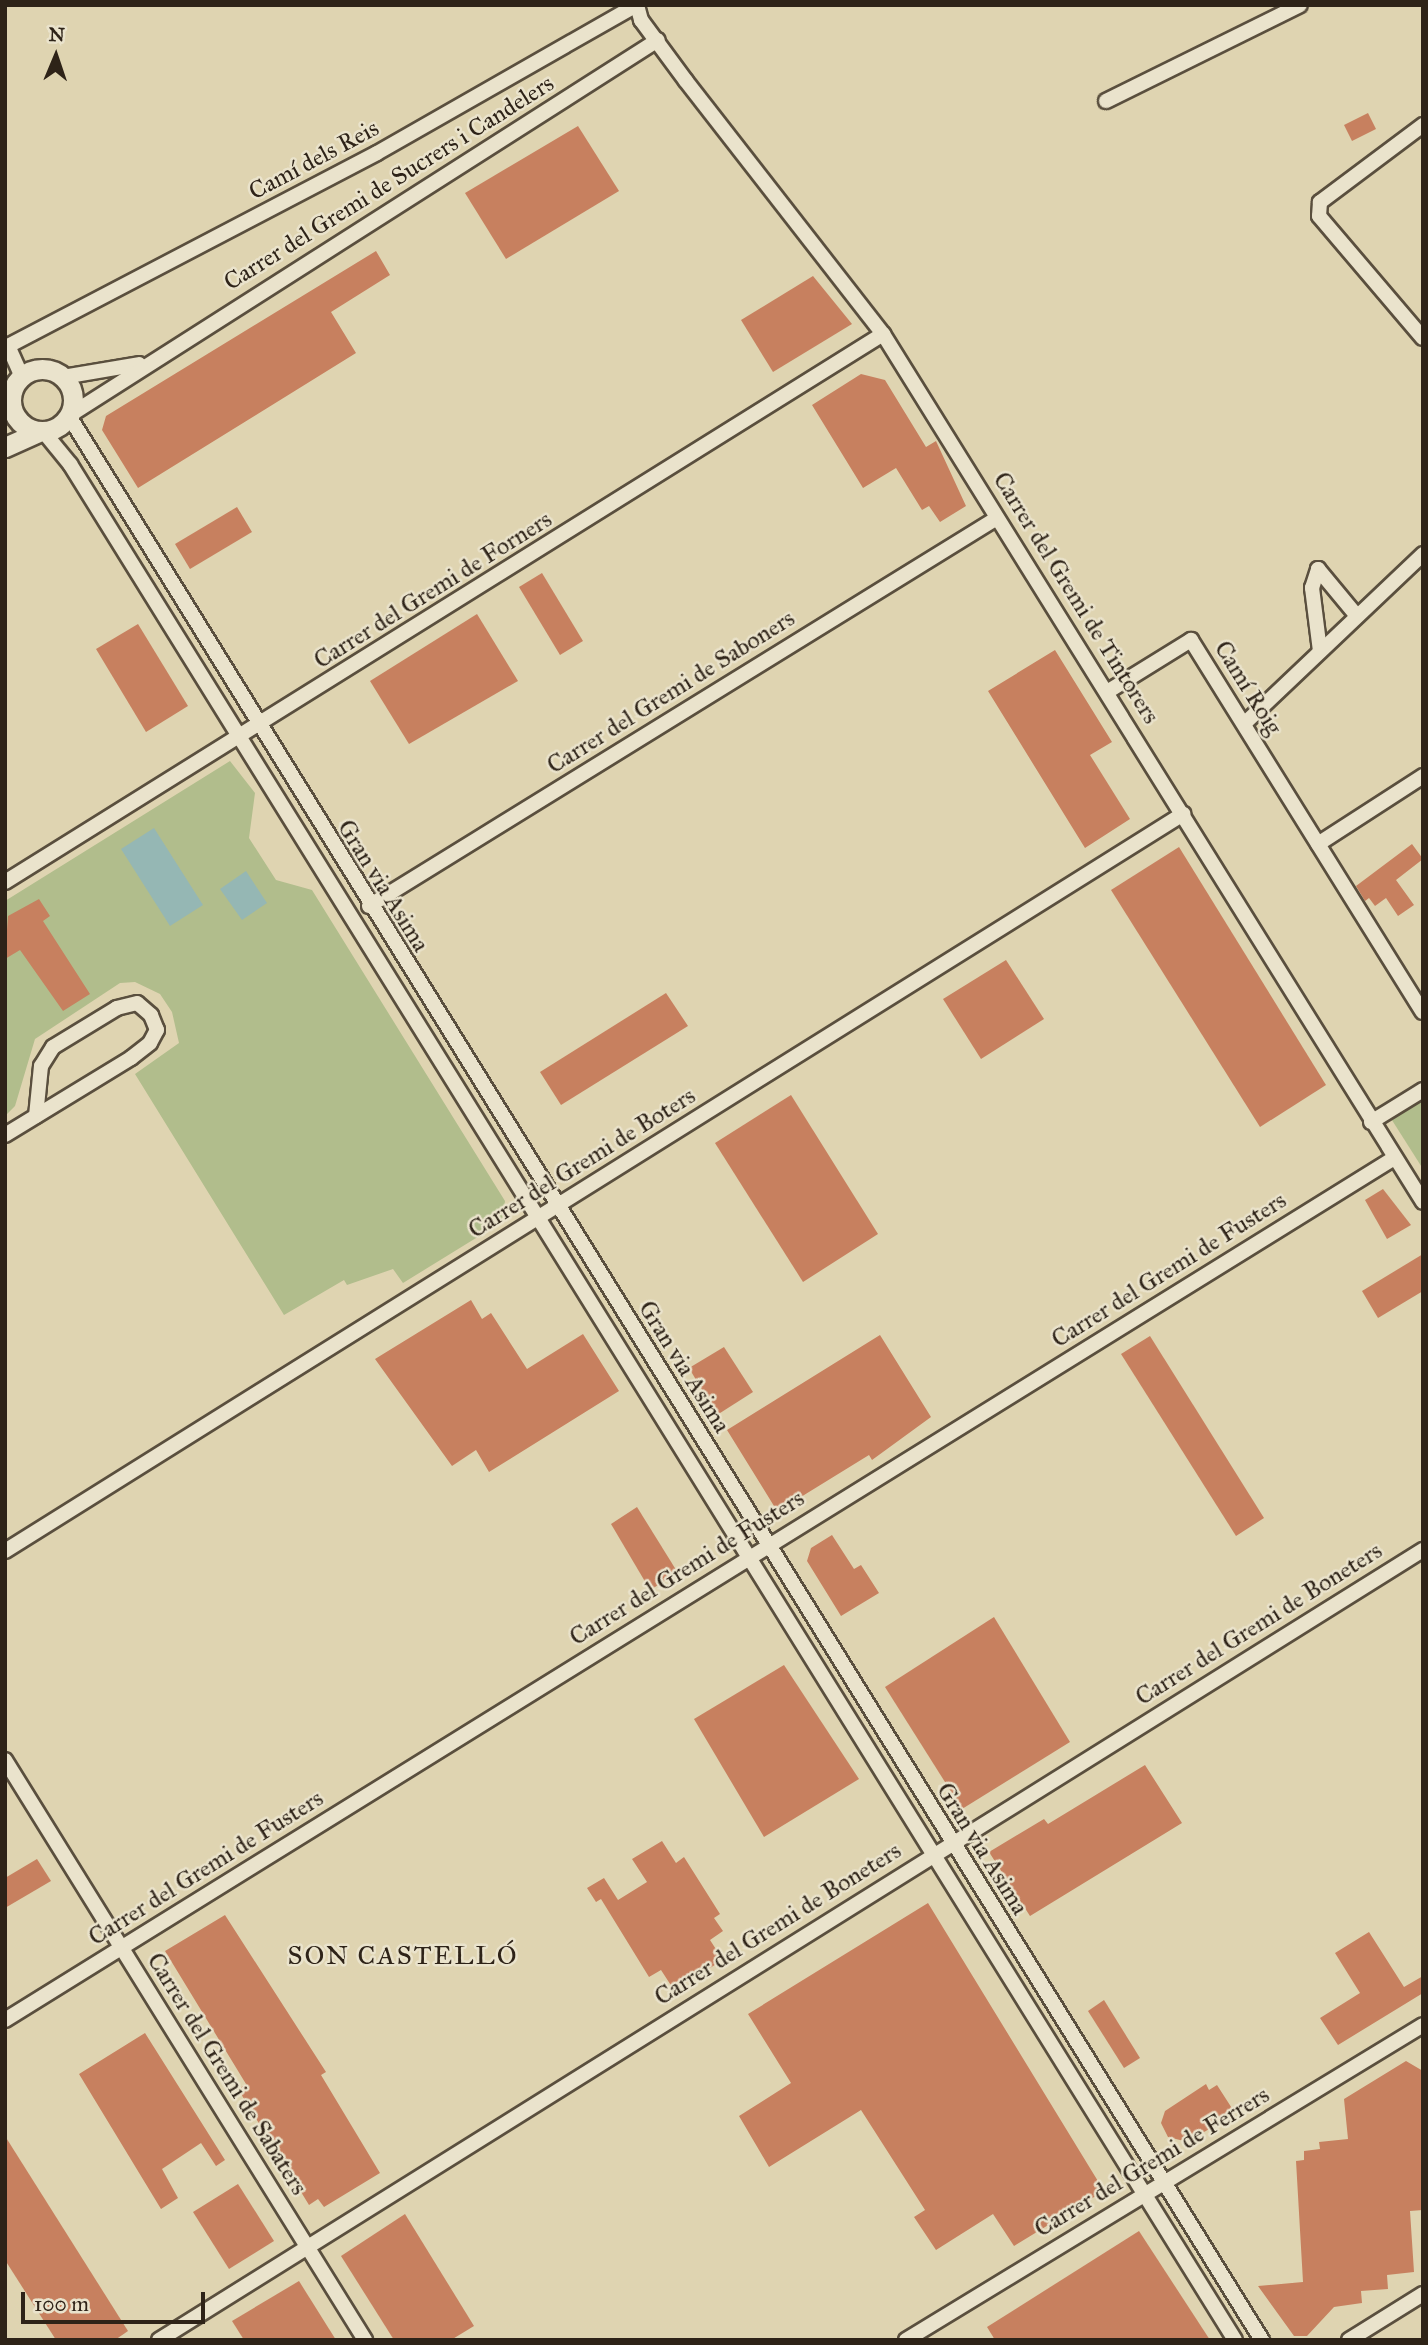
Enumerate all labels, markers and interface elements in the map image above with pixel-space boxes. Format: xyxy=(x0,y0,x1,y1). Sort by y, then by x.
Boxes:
north arrow xyxy=(21,21,91,91)
text: N xyxy=(48,23,65,46)
street label: Carrer del Gremi de Sucrers i Candelers xyxy=(219,69,559,297)
street label: Camí dels Reis xyxy=(244,114,384,206)
street label: Carrer del Gremi de Tintorers xyxy=(987,467,1165,729)
street label: Carrer del Gremi de Forners xyxy=(309,505,557,675)
street label: Carrer del Gremi de Saboners xyxy=(542,604,800,780)
street label: Camí Roig xyxy=(1208,636,1288,740)
street label: Gran via Asima xyxy=(331,815,435,957)
street label: Carrer del Gremi de Boters xyxy=(463,1081,701,1245)
street label: Carrer del Gremi de Fusters xyxy=(1046,1186,1292,1354)
street label: Gran via Asima xyxy=(632,1296,736,1438)
street label: Carrer del Gremi de Fusters xyxy=(564,1484,810,1652)
street label: Carrer del Gremi de Boneters xyxy=(1130,1536,1388,1712)
street label: Gran via Asima xyxy=(930,1778,1034,1920)
street label: Carrer del Gremi de Fusters xyxy=(83,1784,329,1952)
street label: Carrer del Gremi de Boneters xyxy=(649,1836,907,2012)
district label: SON CASTELLÓ xyxy=(289,1940,517,1972)
street label: Carrer del Gremi de Sabaters xyxy=(141,1948,313,2200)
street label: Carrer del Gremi de Ferrers xyxy=(1030,2081,1274,2243)
scale bar xyxy=(24,2278,208,2322)
text: 100 m xyxy=(34,2291,89,2317)

